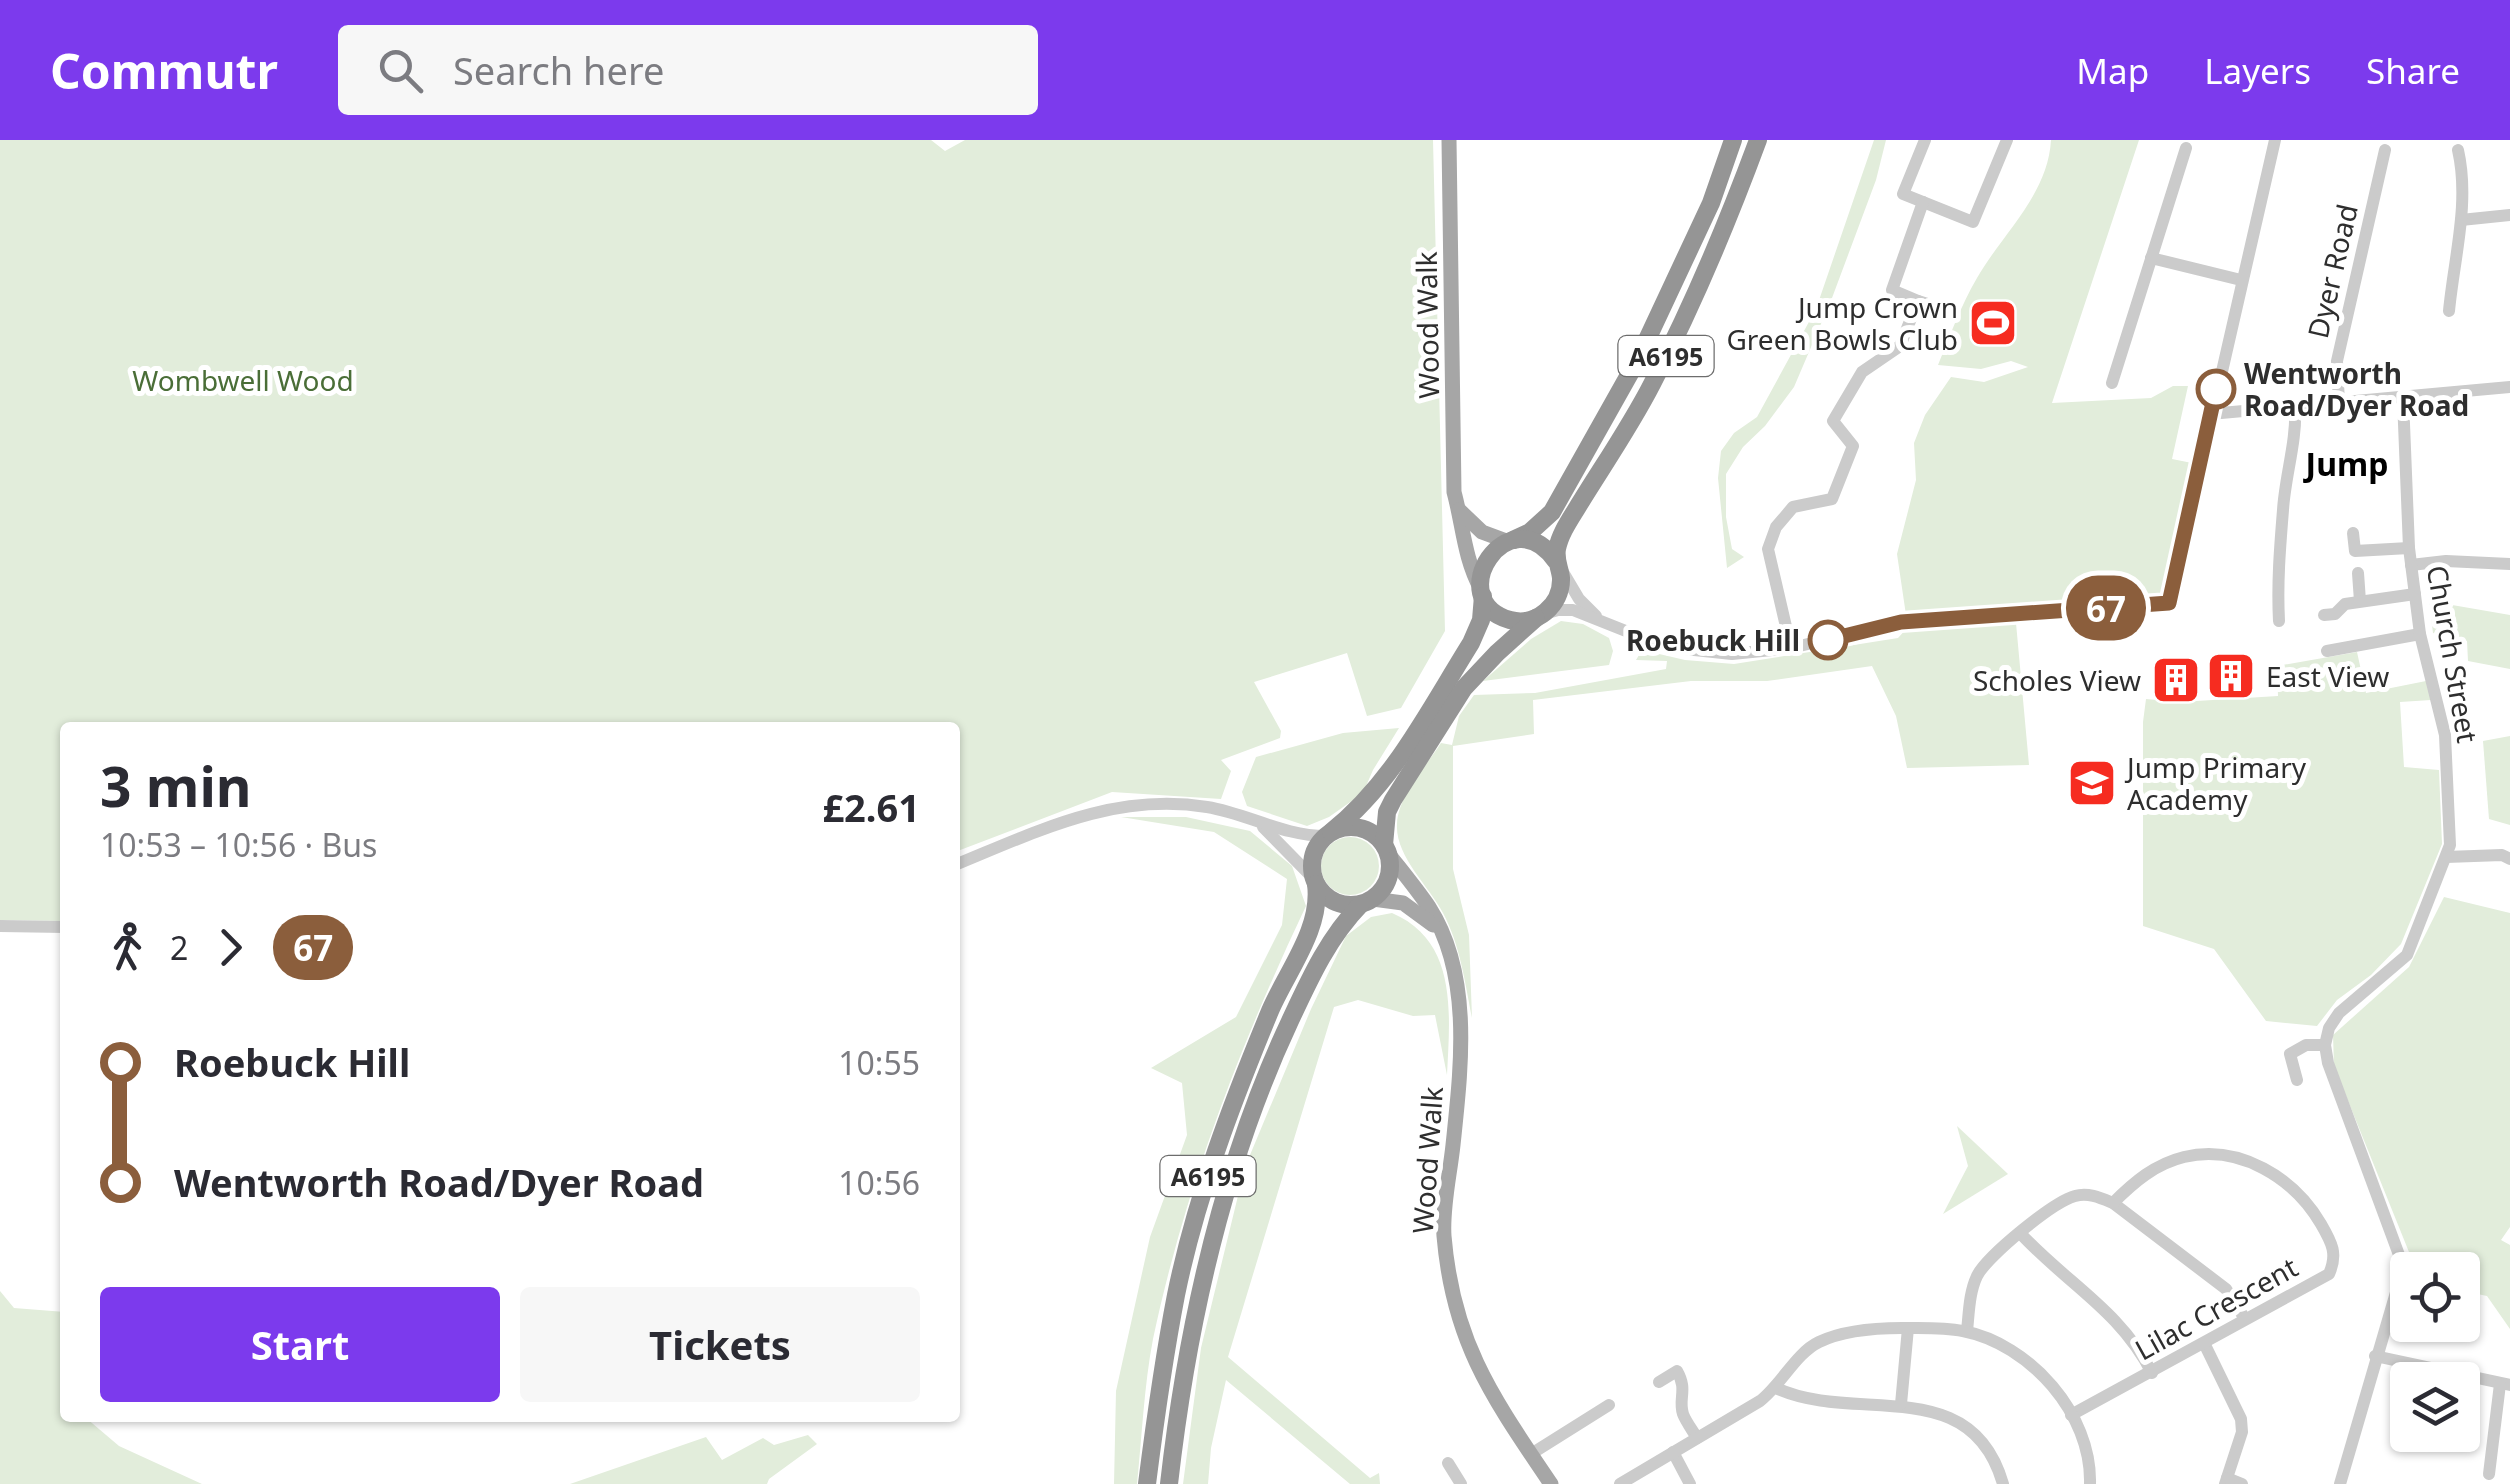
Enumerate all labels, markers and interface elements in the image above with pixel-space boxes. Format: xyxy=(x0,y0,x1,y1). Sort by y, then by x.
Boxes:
search box xyxy=(338,25,1038,115)
text: Commutr xyxy=(50,38,278,103)
icon: search xyxy=(373,43,428,98)
text: Search here xyxy=(453,44,664,96)
text: Map xyxy=(2076,47,2149,94)
text: Layers xyxy=(2204,47,2311,94)
text: Share xyxy=(2366,47,2460,94)
street label: Dyer Road xyxy=(2298,200,2366,342)
street label: Wood Walk xyxy=(1407,251,1447,399)
place label: Jump Crown Green Bowls Club xyxy=(1726,288,1958,358)
sports icon: Jump Crown Green Bowls Club xyxy=(1967,297,2019,349)
road number: A6195 xyxy=(1618,336,1714,376)
place label: Wentworth Road/Dyer Road xyxy=(2244,354,2469,424)
park label: Wombwell Wood xyxy=(132,361,354,399)
marker: Wentworth Road/Dyer Road xyxy=(2197,370,2235,408)
district label: Jump xyxy=(2303,442,2388,485)
street label: Church Street xyxy=(2419,562,2487,746)
line badge: 67 xyxy=(2061,576,2151,640)
text: 67 xyxy=(2086,585,2126,632)
place label: Roebuck Hill xyxy=(1626,621,1800,659)
marker: Roebuck Hill xyxy=(1809,621,1847,659)
building icon: East View xyxy=(2205,650,2257,702)
building icon: Scholes View xyxy=(2150,654,2202,706)
place label: East View xyxy=(2266,657,2389,695)
place label: Scholes View xyxy=(1973,661,2141,699)
text: 3 min xyxy=(100,748,252,823)
place label: Jump Primary Academy xyxy=(2124,748,2307,818)
school or university icon: Jump Primary Academy xyxy=(2066,757,2118,809)
text: £2.61 xyxy=(822,781,920,833)
text: 10:53 – 10:56 · Bus xyxy=(100,823,377,866)
icon: walk xyxy=(100,920,155,975)
icon: forward xyxy=(203,920,258,975)
text: 67 xyxy=(293,924,333,971)
text: 2 xyxy=(170,926,188,969)
text: Roebuck Hill xyxy=(174,1036,410,1088)
text: 10:55 xyxy=(838,1041,920,1084)
street label: Wood Walk xyxy=(1403,1085,1451,1235)
text: Wentworth Road/Dyer Road xyxy=(174,1156,704,1208)
road number: A6195 xyxy=(1160,1156,1256,1196)
text: 10:56 xyxy=(838,1161,920,1204)
street label: Lilac Crescent xyxy=(2128,1248,2304,1368)
map controls xyxy=(2390,1252,2480,1452)
button: locate xyxy=(2390,1252,2480,1342)
button: Start xyxy=(100,1287,500,1402)
button: Tickets xyxy=(520,1287,920,1402)
button: layers xyxy=(2390,1362,2480,1452)

